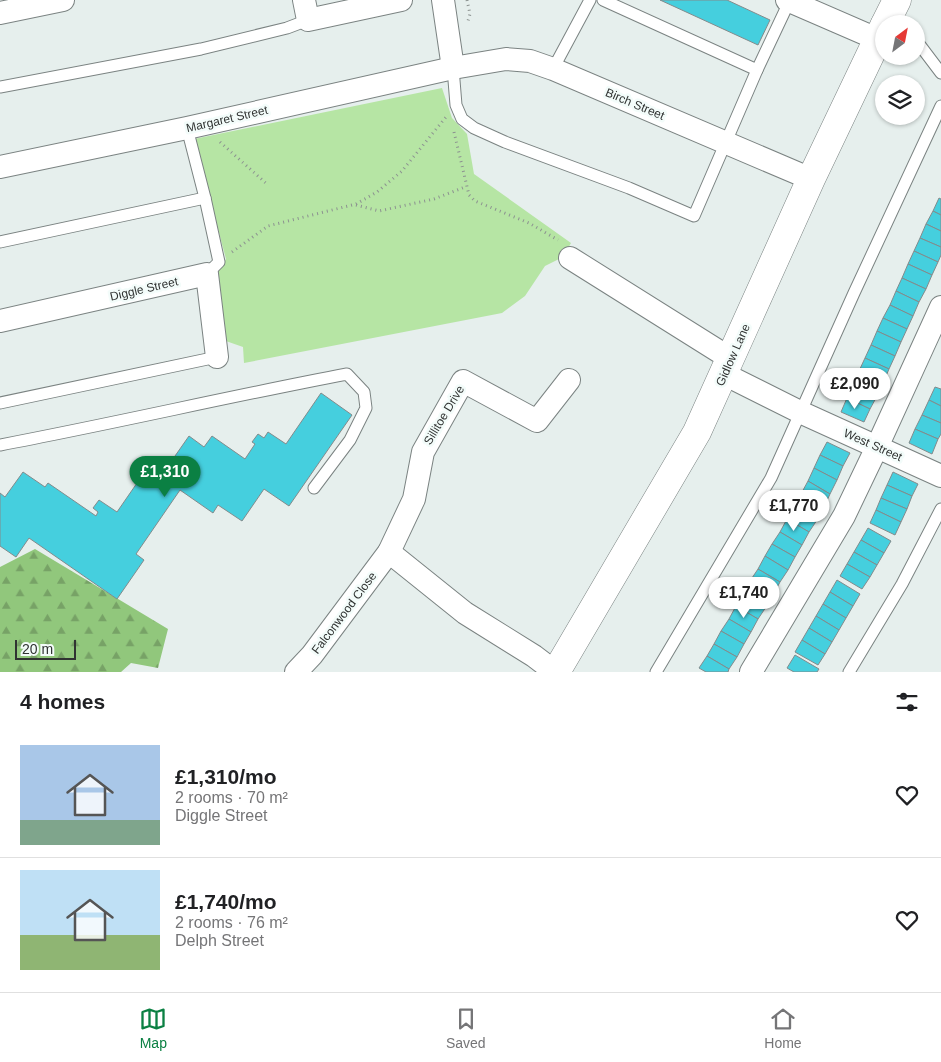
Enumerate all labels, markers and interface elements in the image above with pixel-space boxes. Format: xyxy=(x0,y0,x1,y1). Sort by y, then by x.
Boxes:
north arrow xyxy=(875,15,925,65)
map controls xyxy=(875,15,925,125)
button: layers xyxy=(875,75,925,125)
street label: Birch Street xyxy=(603,85,667,123)
street label: Margaret Street xyxy=(185,103,270,135)
street label: Diggle Street xyxy=(109,274,180,304)
street label: Gidlow Lane xyxy=(713,321,753,388)
pin: £2,090 xyxy=(814,368,896,410)
text: £2,090 xyxy=(831,375,879,392)
street label: Sillitoe Drive xyxy=(421,383,467,447)
street label: West Street xyxy=(842,426,905,464)
pin: £1,310 xyxy=(124,456,206,498)
text: £1,310 xyxy=(141,463,189,480)
pin: £1,770 xyxy=(753,490,835,532)
text: £1,770 xyxy=(770,497,818,514)
street label: Falconwood Close xyxy=(309,569,379,657)
pin: £1,740 xyxy=(703,576,785,619)
text: £1,740 xyxy=(720,584,768,601)
scale bar xyxy=(15,637,76,660)
text: 20 m xyxy=(22,641,53,657)
icon: filters xyxy=(893,688,921,716)
text: 4 homes xyxy=(20,690,105,713)
icon: home xyxy=(60,765,120,825)
text: £1,310/mo xyxy=(175,765,277,788)
icon: heart xyxy=(893,781,921,809)
text: 2 rooms · 70 m² xyxy=(175,789,288,806)
text: Diggle Street xyxy=(175,807,268,824)
icon: home xyxy=(60,890,120,950)
text: £1,740/mo xyxy=(175,890,277,913)
icon: heart xyxy=(893,906,921,934)
text: 2 rooms · 76 m² xyxy=(175,914,288,931)
text: Delph Street xyxy=(175,932,264,949)
tab: Map xyxy=(139,1005,167,1051)
tab: Saved xyxy=(446,1005,486,1051)
tab: Home xyxy=(764,1005,802,1051)

